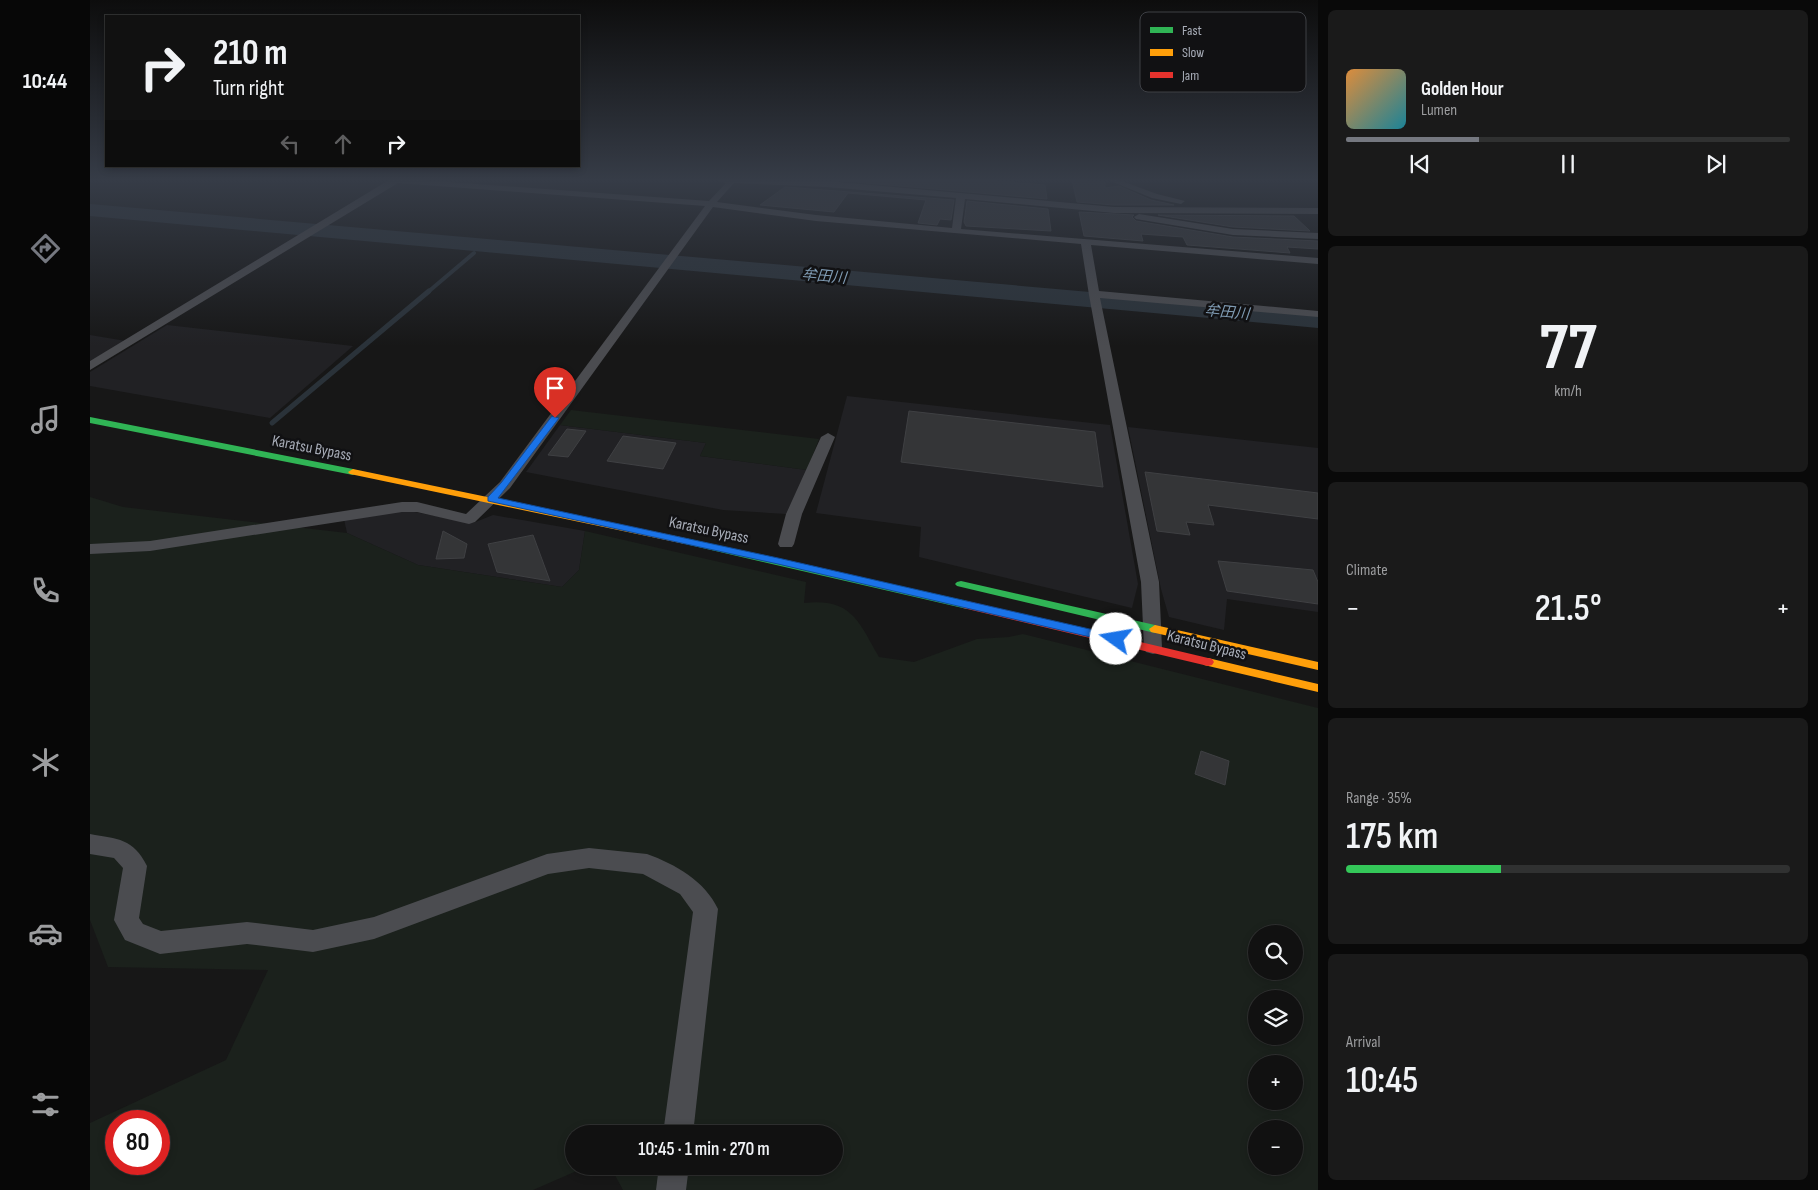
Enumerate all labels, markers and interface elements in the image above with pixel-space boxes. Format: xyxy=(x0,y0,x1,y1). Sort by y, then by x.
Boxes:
legend xyxy=(1140,12,1306,92)
text: Fast xyxy=(1182,22,1202,39)
text: 210 m xyxy=(213,32,287,75)
icon: right xyxy=(130,35,195,100)
text: Slow xyxy=(1182,44,1204,61)
text: Jam xyxy=(1181,67,1199,84)
text: 10:44 xyxy=(23,68,67,95)
text: Turn right xyxy=(213,75,284,102)
text: Golden Hour xyxy=(1421,78,1504,101)
text: Lumen xyxy=(1421,101,1457,120)
icon: left xyxy=(276,130,304,158)
icon: ahead xyxy=(329,130,357,158)
icon: right xyxy=(382,130,410,158)
icon: previous xyxy=(1406,150,1434,178)
icon: pause xyxy=(1554,150,1582,178)
icon: next xyxy=(1702,150,1730,178)
icon: directions xyxy=(28,231,63,266)
water label: 牟田川 xyxy=(801,265,849,288)
water label: 牟田川 xyxy=(1204,301,1252,324)
text: 77 xyxy=(1540,310,1596,388)
pin xyxy=(534,367,576,418)
icon: arrive xyxy=(541,374,569,402)
text: km/h xyxy=(1554,382,1582,401)
icon: music xyxy=(28,402,63,437)
street label: Karatsu Bypass xyxy=(270,431,353,466)
street label: Karatsu Bypass xyxy=(667,513,750,548)
text: Climate xyxy=(1346,561,1388,580)
icon: phone xyxy=(28,573,63,608)
text: 21.5° xyxy=(1534,586,1602,631)
text: − xyxy=(1346,592,1360,625)
text: + xyxy=(1776,592,1790,625)
position arrow xyxy=(1089,612,1141,664)
street label: Karatsu Bypass xyxy=(1165,626,1248,665)
icon: climate xyxy=(28,745,63,780)
text: Range · 35% xyxy=(1346,789,1412,808)
text: 175 km xyxy=(1346,814,1438,859)
icon: car xyxy=(28,916,63,951)
map controls xyxy=(1248,925,1303,1175)
button: search xyxy=(1248,925,1303,980)
button: layers xyxy=(1248,990,1303,1045)
text: Arrival xyxy=(1346,1033,1380,1052)
button: + xyxy=(1248,1055,1303,1110)
text: 10:45 xyxy=(1346,1058,1418,1103)
icon: filters xyxy=(28,1087,63,1122)
speed limit sign: 80 xyxy=(105,1110,170,1175)
button: − xyxy=(1248,1120,1303,1175)
text: 10:45 · 1 min · 270 m xyxy=(638,1138,770,1161)

